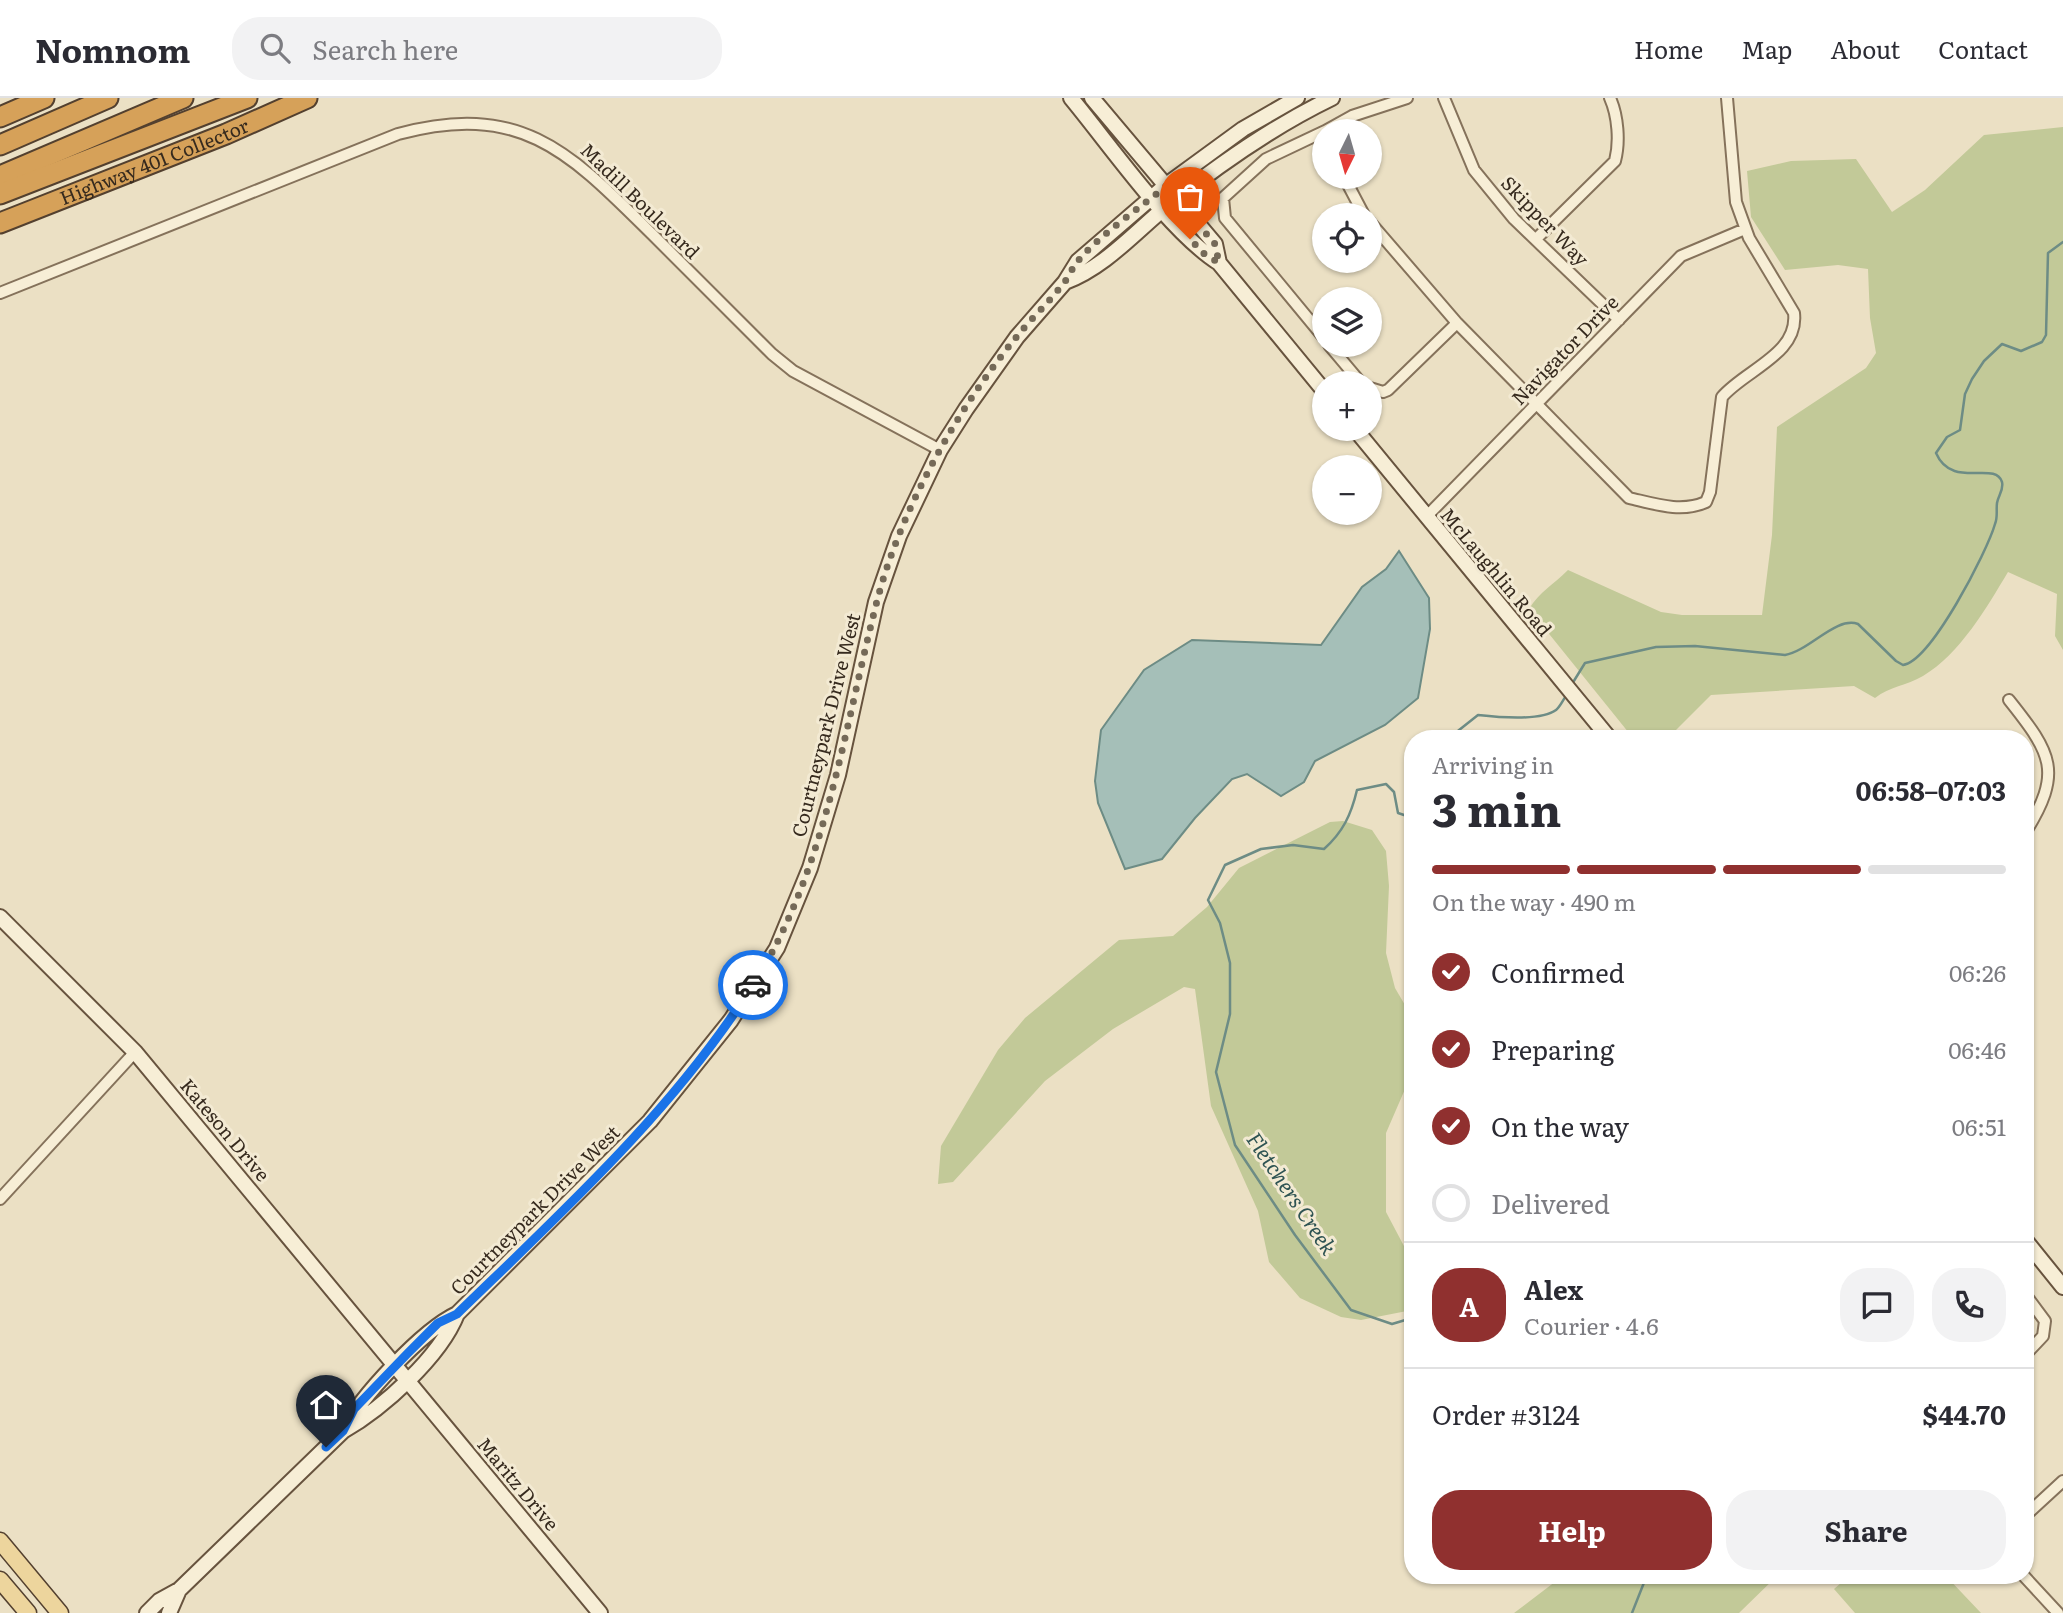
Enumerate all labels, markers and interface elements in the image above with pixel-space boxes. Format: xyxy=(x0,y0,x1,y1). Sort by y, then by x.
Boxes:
search box xyxy=(232,17,722,80)
text: Nomnom xyxy=(35,24,190,73)
icon: search xyxy=(256,29,294,67)
text: Search here xyxy=(312,29,458,68)
text: Home xyxy=(1634,31,1703,66)
text: Map xyxy=(1741,31,1792,66)
text: About xyxy=(1830,31,1900,66)
text: Contact xyxy=(1938,31,2028,66)
street label: Highway 401 Collector xyxy=(55,111,253,211)
north arrow xyxy=(1312,119,1382,189)
map controls xyxy=(1312,119,1382,525)
street label: Madill Boulevard xyxy=(575,136,707,265)
pin xyxy=(1160,167,1220,239)
street label: Skipper Way xyxy=(1496,169,1596,272)
icon: bag xyxy=(1171,178,1209,216)
button: locate xyxy=(1312,203,1382,273)
button: layers xyxy=(1312,287,1382,357)
street label: Navigator Drive xyxy=(1504,288,1624,411)
button: + xyxy=(1312,371,1382,441)
button: − xyxy=(1312,455,1382,525)
street label: McLaughlin Road xyxy=(1435,501,1559,642)
street label: Courtneypark Drive West xyxy=(784,610,866,840)
text: Arriving in xyxy=(1432,747,1554,781)
text: 06:58–07:03 xyxy=(1856,770,2006,809)
text: 3 min xyxy=(1432,773,1562,841)
text: On the way · 490 m xyxy=(1432,884,1636,918)
courier xyxy=(718,950,788,1020)
text: Confirmed xyxy=(1491,952,1625,991)
icon: check xyxy=(1432,953,1470,991)
text: 06:26 xyxy=(1949,955,2006,989)
icon: car xyxy=(734,966,772,1004)
text: Preparing xyxy=(1491,1029,1614,1068)
icon: check xyxy=(1432,1030,1470,1068)
text: 06:46 xyxy=(1948,1032,2006,1066)
street label: Kateson Drive xyxy=(174,1072,277,1187)
text: On the way xyxy=(1491,1106,1629,1145)
icon: check xyxy=(1432,1107,1470,1145)
text: 06:51 xyxy=(1952,1109,2006,1143)
street label: Courtneypark Drive West xyxy=(443,1118,626,1300)
water label: Fletchers Creek xyxy=(1240,1125,1346,1261)
text: Delivered xyxy=(1491,1183,1610,1222)
button: chat xyxy=(1840,1268,1914,1342)
button: phone xyxy=(1932,1268,2006,1342)
text: Alex xyxy=(1524,1269,1583,1308)
text: A xyxy=(1459,1286,1479,1325)
text: Courier · 4.6 xyxy=(1524,1308,1659,1342)
pin xyxy=(296,1375,356,1447)
icon: home xyxy=(307,1386,345,1424)
text: Order #3124 xyxy=(1432,1394,1580,1433)
text: $44.70 xyxy=(1922,1394,2006,1433)
street label: Maritz Drive xyxy=(471,1431,566,1536)
button: Help xyxy=(1432,1490,1712,1570)
button: Share xyxy=(1726,1490,2006,1570)

